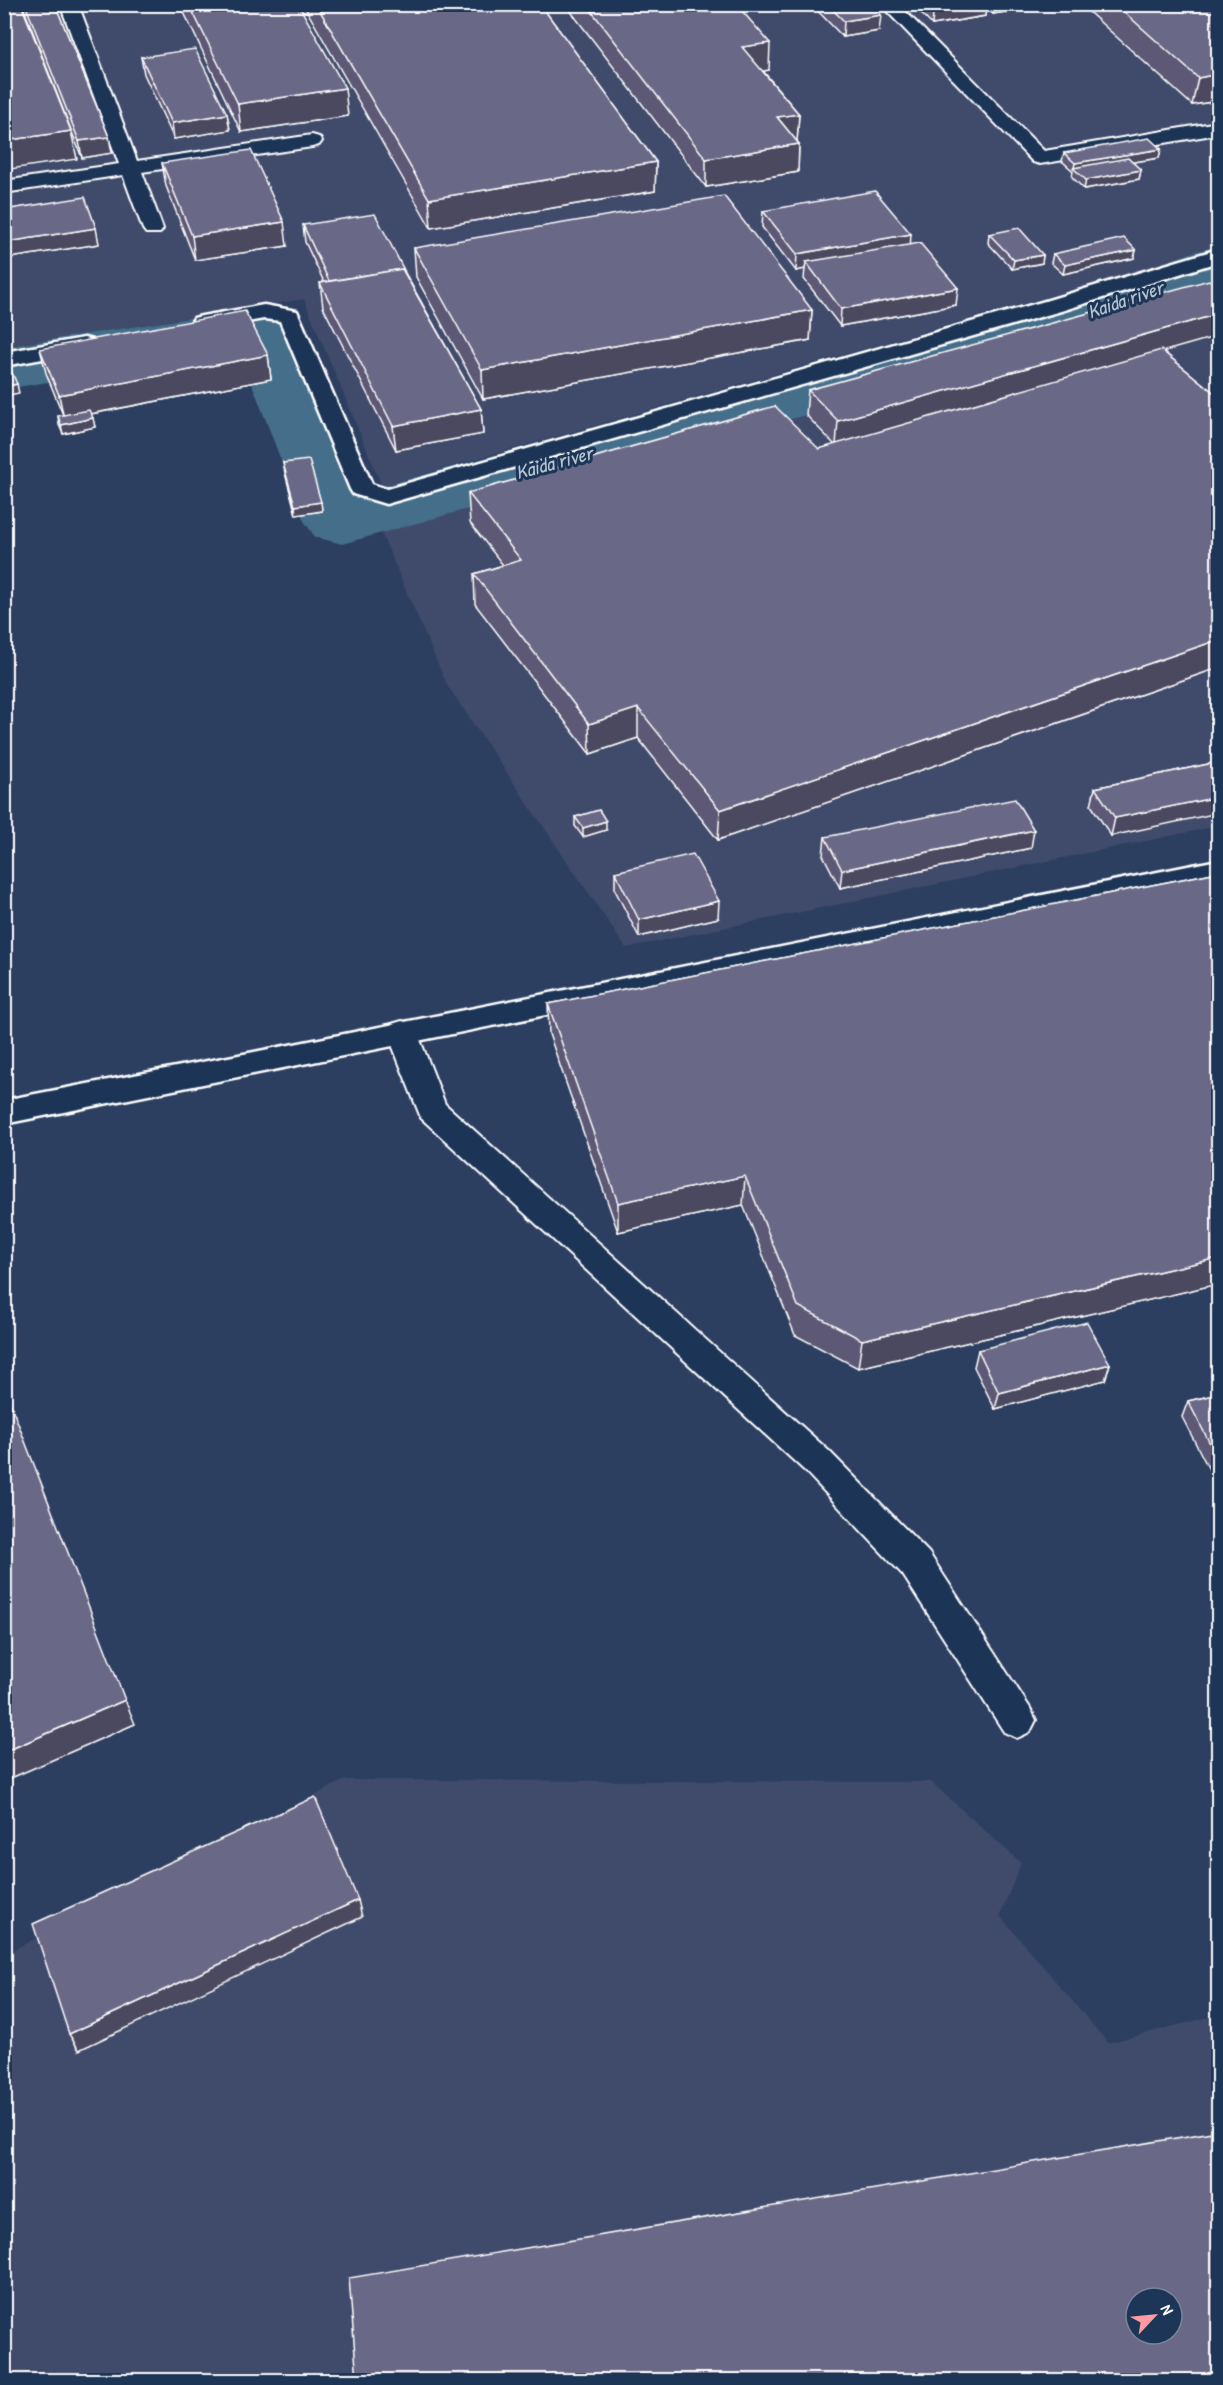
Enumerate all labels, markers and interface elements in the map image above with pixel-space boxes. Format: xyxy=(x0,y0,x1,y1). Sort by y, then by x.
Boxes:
water label: Kaida river xyxy=(1083,273,1169,325)
water label: Kaida river xyxy=(512,438,598,485)
north arrow xyxy=(1124,2286,1184,2346)
text: N xyxy=(1156,2301,1179,2319)

